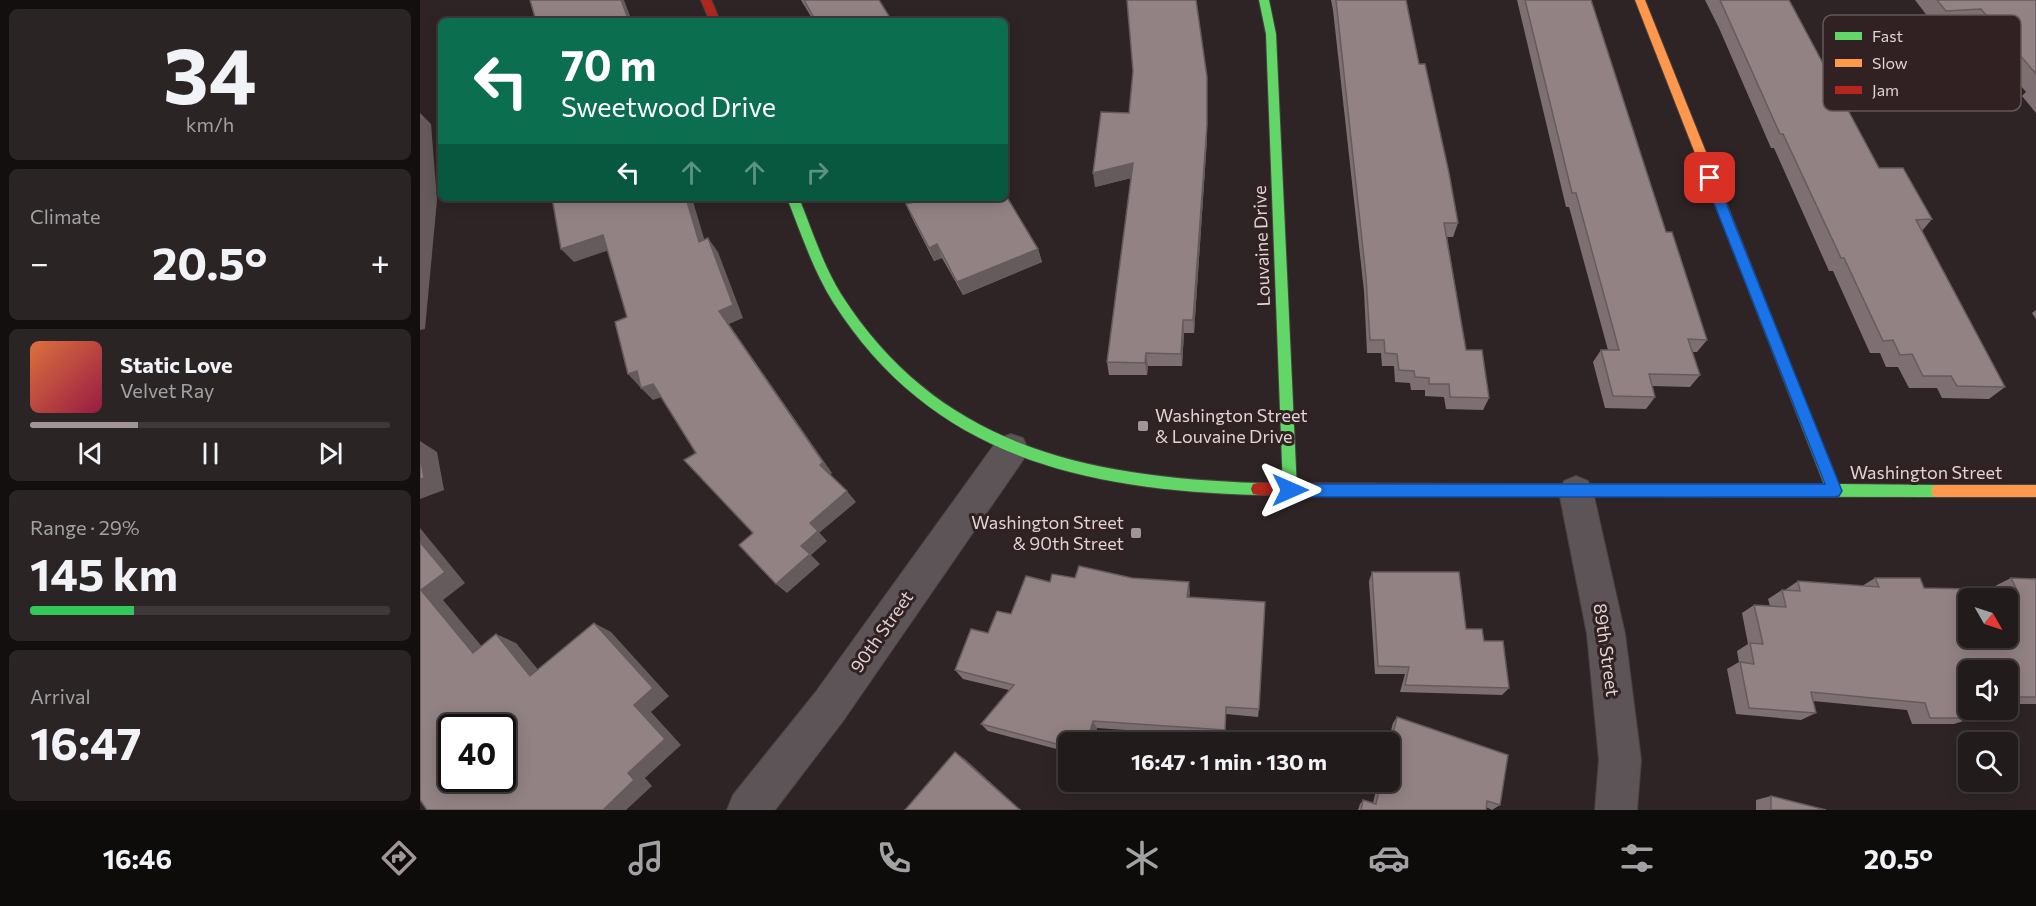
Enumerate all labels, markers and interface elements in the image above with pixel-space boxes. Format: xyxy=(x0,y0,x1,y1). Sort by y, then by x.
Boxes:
legend xyxy=(1823,15,2021,111)
text: 34 xyxy=(163,25,257,120)
text: Fast xyxy=(1872,26,1903,45)
text: 70 m xyxy=(561,38,656,90)
icon: left xyxy=(462,42,540,120)
text: Slow xyxy=(1872,53,1908,72)
text: Jam xyxy=(1872,80,1899,99)
text: Sweetwood Drive xyxy=(561,90,776,123)
text: km/h xyxy=(186,112,234,136)
pin xyxy=(1684,152,1735,203)
icon: left xyxy=(612,156,645,189)
icon: ahead xyxy=(675,156,708,189)
icon: ahead xyxy=(738,156,771,189)
icon: right xyxy=(801,156,834,189)
icon: arrive xyxy=(1693,161,1726,194)
street label: Louvaine Drive xyxy=(1248,185,1274,307)
text: Climate xyxy=(30,204,100,228)
text: 20.5° xyxy=(152,234,267,289)
text: − xyxy=(30,241,49,282)
text: + xyxy=(371,241,390,282)
text: Static Love xyxy=(120,351,233,378)
text: Velvet Ray xyxy=(120,378,214,402)
place label: Washington Street & Louvaine Drive xyxy=(1155,404,1308,447)
marker: Washington Street & Louvaine Drive xyxy=(1136,419,1150,433)
icon: previous xyxy=(74,437,107,470)
icon: pause xyxy=(194,437,227,470)
icon: next xyxy=(314,437,347,470)
position arrow xyxy=(1258,458,1322,522)
street label: Washington Street xyxy=(1850,461,2002,483)
place label: Washington Street & 90th Street xyxy=(971,511,1124,554)
text: Range · 29% xyxy=(30,515,140,539)
marker: Washington Street & 90th Street xyxy=(1129,526,1143,540)
text: 145 km xyxy=(30,545,178,600)
street label: 90th Street xyxy=(845,586,917,677)
north arrow xyxy=(1958,588,2018,648)
map controls xyxy=(1958,588,2018,792)
street label: 89th Street xyxy=(1590,602,1624,698)
button: sound xyxy=(1958,660,2018,720)
text: Arrival xyxy=(30,684,91,708)
text: 16:47 xyxy=(30,714,141,769)
speed limit sign: 40 xyxy=(438,714,516,792)
button: search xyxy=(1958,732,2018,792)
text: 16:47 · 1 min · 130 m xyxy=(1131,748,1327,775)
icon: directions xyxy=(378,837,420,879)
icon: music xyxy=(625,837,667,879)
icon: phone xyxy=(873,837,915,879)
icon: climate xyxy=(1121,837,1163,879)
icon: car xyxy=(1368,837,1410,879)
icon: filters xyxy=(1616,837,1658,879)
text: 16:46 xyxy=(103,842,172,875)
text: 20.5° xyxy=(1864,842,1933,875)

